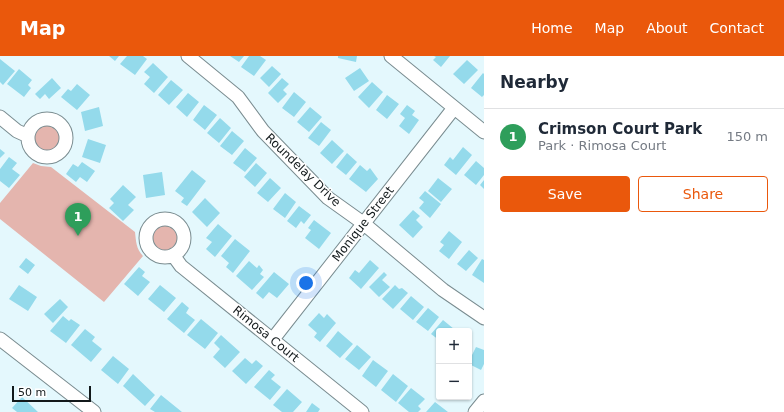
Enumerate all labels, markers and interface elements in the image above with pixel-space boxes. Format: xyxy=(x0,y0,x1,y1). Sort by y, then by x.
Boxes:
text: Map xyxy=(20,17,65,39)
text: Home xyxy=(531,20,573,36)
text: Map xyxy=(595,20,624,36)
text: About xyxy=(646,20,688,36)
text: Contact xyxy=(710,20,764,36)
text: Nearby xyxy=(500,72,569,92)
text: Crimson Court Park xyxy=(538,120,702,138)
text: 1 xyxy=(508,129,518,144)
text: 150 m xyxy=(726,129,768,144)
street label: Roundelay Drive xyxy=(263,131,343,209)
text: Park · Rimosa Court xyxy=(538,138,666,153)
button: Save xyxy=(500,176,630,212)
button: Share xyxy=(638,176,768,212)
street label: Monique Street xyxy=(329,183,397,264)
pin: 1 xyxy=(65,203,91,236)
your location xyxy=(296,273,316,293)
street label: Rimosa Court xyxy=(230,303,302,365)
map controls xyxy=(436,328,472,400)
button: + xyxy=(436,328,472,364)
button: − xyxy=(436,364,472,400)
scale bar xyxy=(12,384,91,403)
text: 50 m xyxy=(18,386,46,399)

